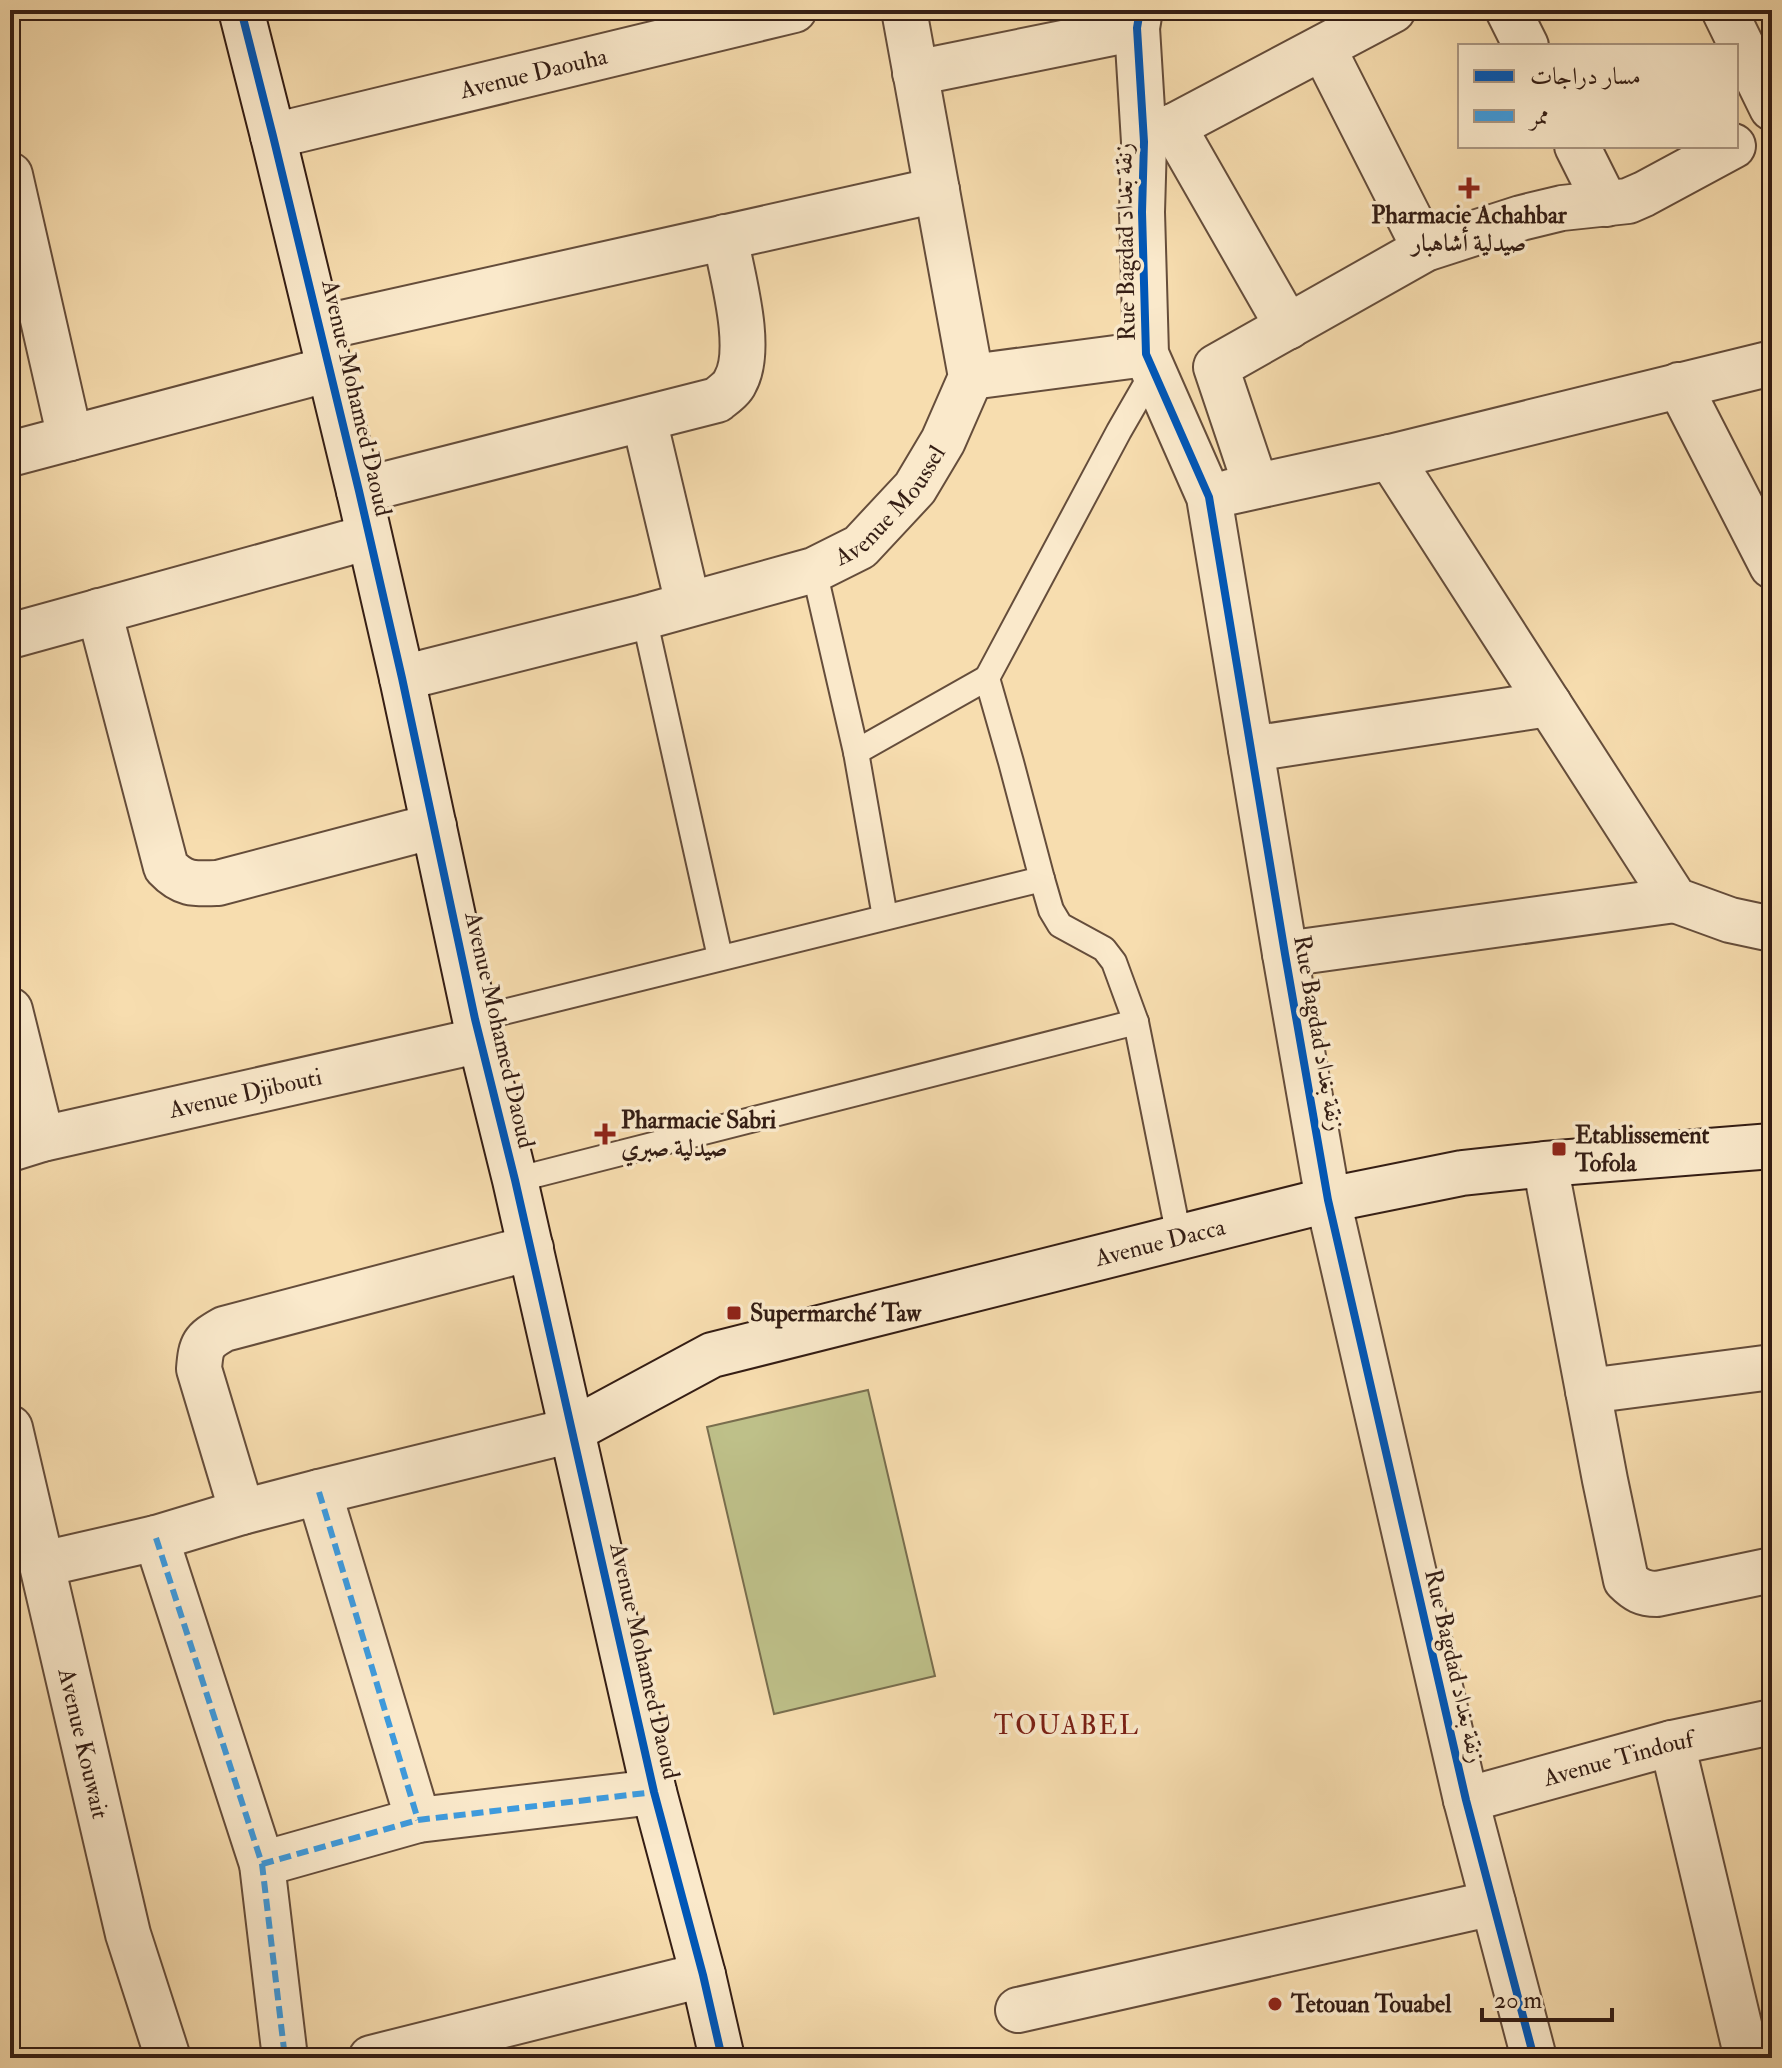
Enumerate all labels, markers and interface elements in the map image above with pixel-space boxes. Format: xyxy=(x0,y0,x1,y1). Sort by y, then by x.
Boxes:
street label: Avenue Daouha xyxy=(456,40,611,106)
legend xyxy=(1458,44,1738,148)
text: مسار دراجات xyxy=(1530,61,1641,92)
text: ممر xyxy=(1527,101,1549,132)
street label: Rue Bagdad زنقة بغداد xyxy=(1108,143,1143,341)
marker: Pharmacie Achahbar صيدلية أشاهبار xyxy=(1460,179,1478,197)
place label: Pharmacie Achahbar صيدلية أشاهبار xyxy=(1371,200,1568,259)
street label: Avenue Mohamed Daoud xyxy=(314,276,399,520)
street label: Avenue Moussel xyxy=(829,440,953,574)
street label: Avenue Mohamed Daoud xyxy=(457,908,542,1152)
street label: Rue Bagdad زنقة بغداد xyxy=(1286,933,1351,1133)
street label: Avenue Djibouti xyxy=(165,1061,325,1126)
place label: Pharmacie Sabri صيدلية صبري xyxy=(621,1105,777,1167)
place label: Etablissement Tofola xyxy=(1574,1120,1709,1179)
marker: Pharmacie Sabri صيدلية صبري xyxy=(596,1125,614,1143)
marker: Etablissement Tofola xyxy=(1550,1140,1568,1158)
street label: Avenue Dacca xyxy=(1091,1211,1230,1274)
place label: Supermarché Taw xyxy=(750,1298,922,1329)
marker: Supermarché Taw xyxy=(725,1304,743,1322)
street label: Avenue Mohamed Daoud xyxy=(602,1539,687,1783)
street label: Rue Bagdad زنقة بغداد xyxy=(1417,1566,1492,1766)
street label: Avenue Kouwait xyxy=(50,1664,116,1822)
district label: TOUABEL xyxy=(994,1710,1140,1742)
street label: Avenue Tindouf xyxy=(1539,1723,1699,1794)
scale bar xyxy=(1482,1972,1612,2022)
text: 20 m xyxy=(1494,1985,1543,2016)
place label: Tetouan Touabel xyxy=(1290,1989,1452,2020)
marker: Tetouan Touabel xyxy=(1266,1995,1284,2013)

